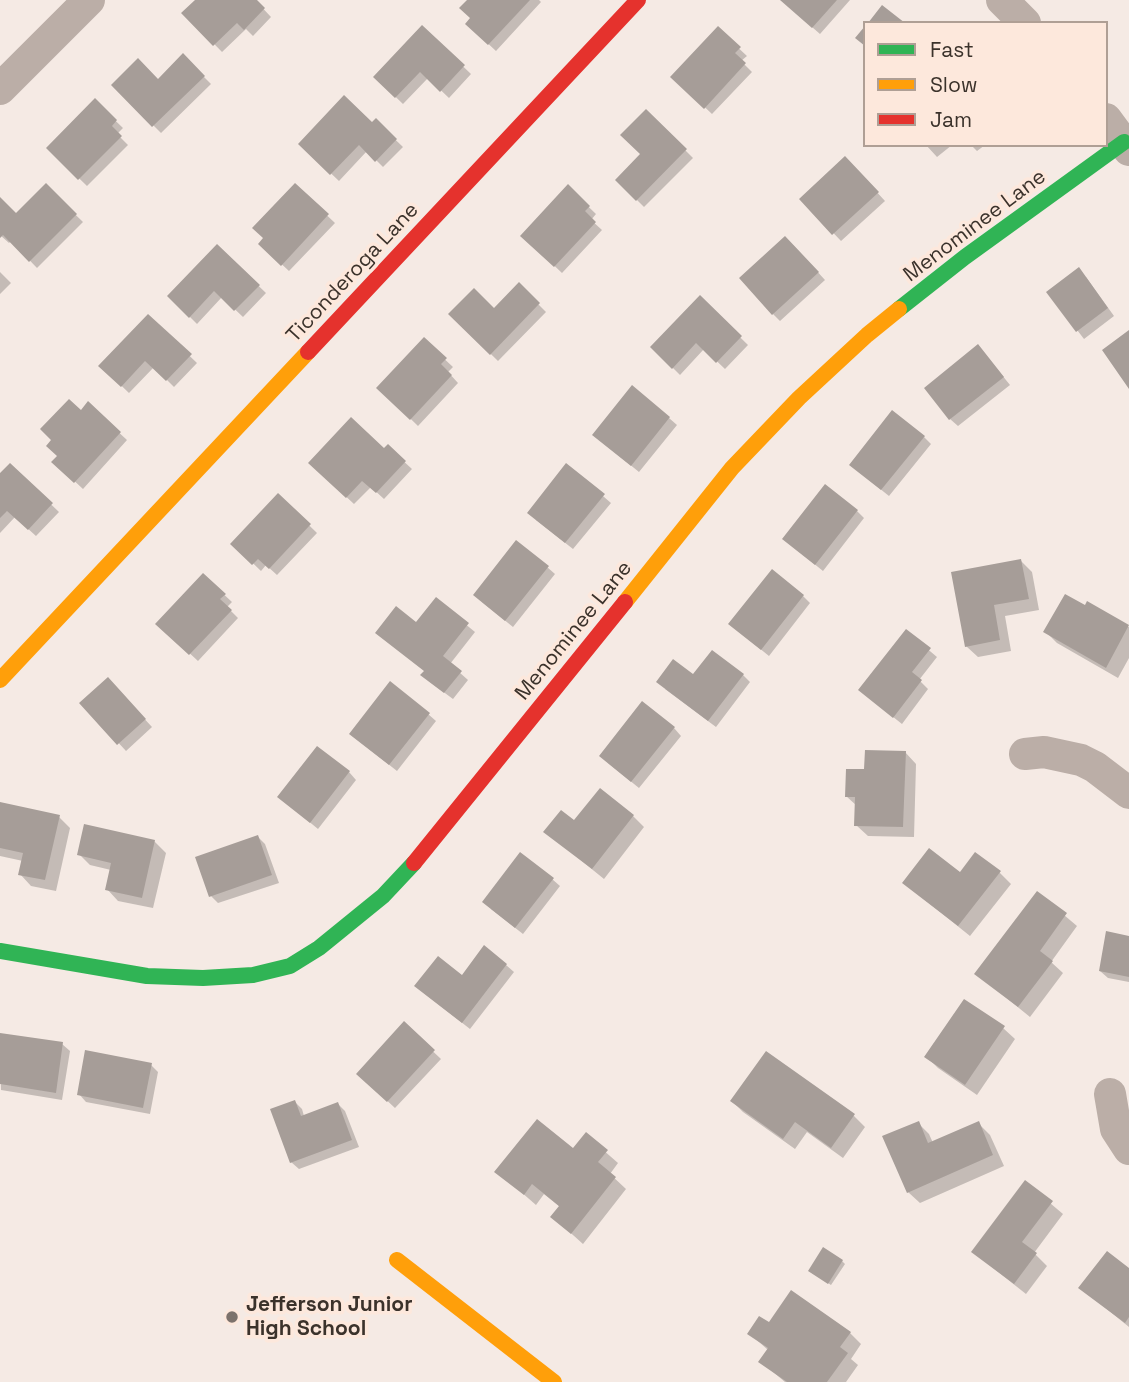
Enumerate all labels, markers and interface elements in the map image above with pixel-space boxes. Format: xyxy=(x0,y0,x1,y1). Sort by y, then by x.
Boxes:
legend xyxy=(863,21,1108,147)
text: Fast xyxy=(930,36,974,63)
text: Slow xyxy=(930,71,978,98)
text: Jam xyxy=(930,106,972,133)
street label: Menominee Lane xyxy=(899,164,1051,288)
street label: Ticonderoga Lane xyxy=(282,198,424,348)
street label: Menominee Lane xyxy=(510,556,638,706)
place label: Jefferson Junior High School xyxy=(246,1292,412,1342)
marker: Jefferson Junior High School xyxy=(224,1309,240,1325)

